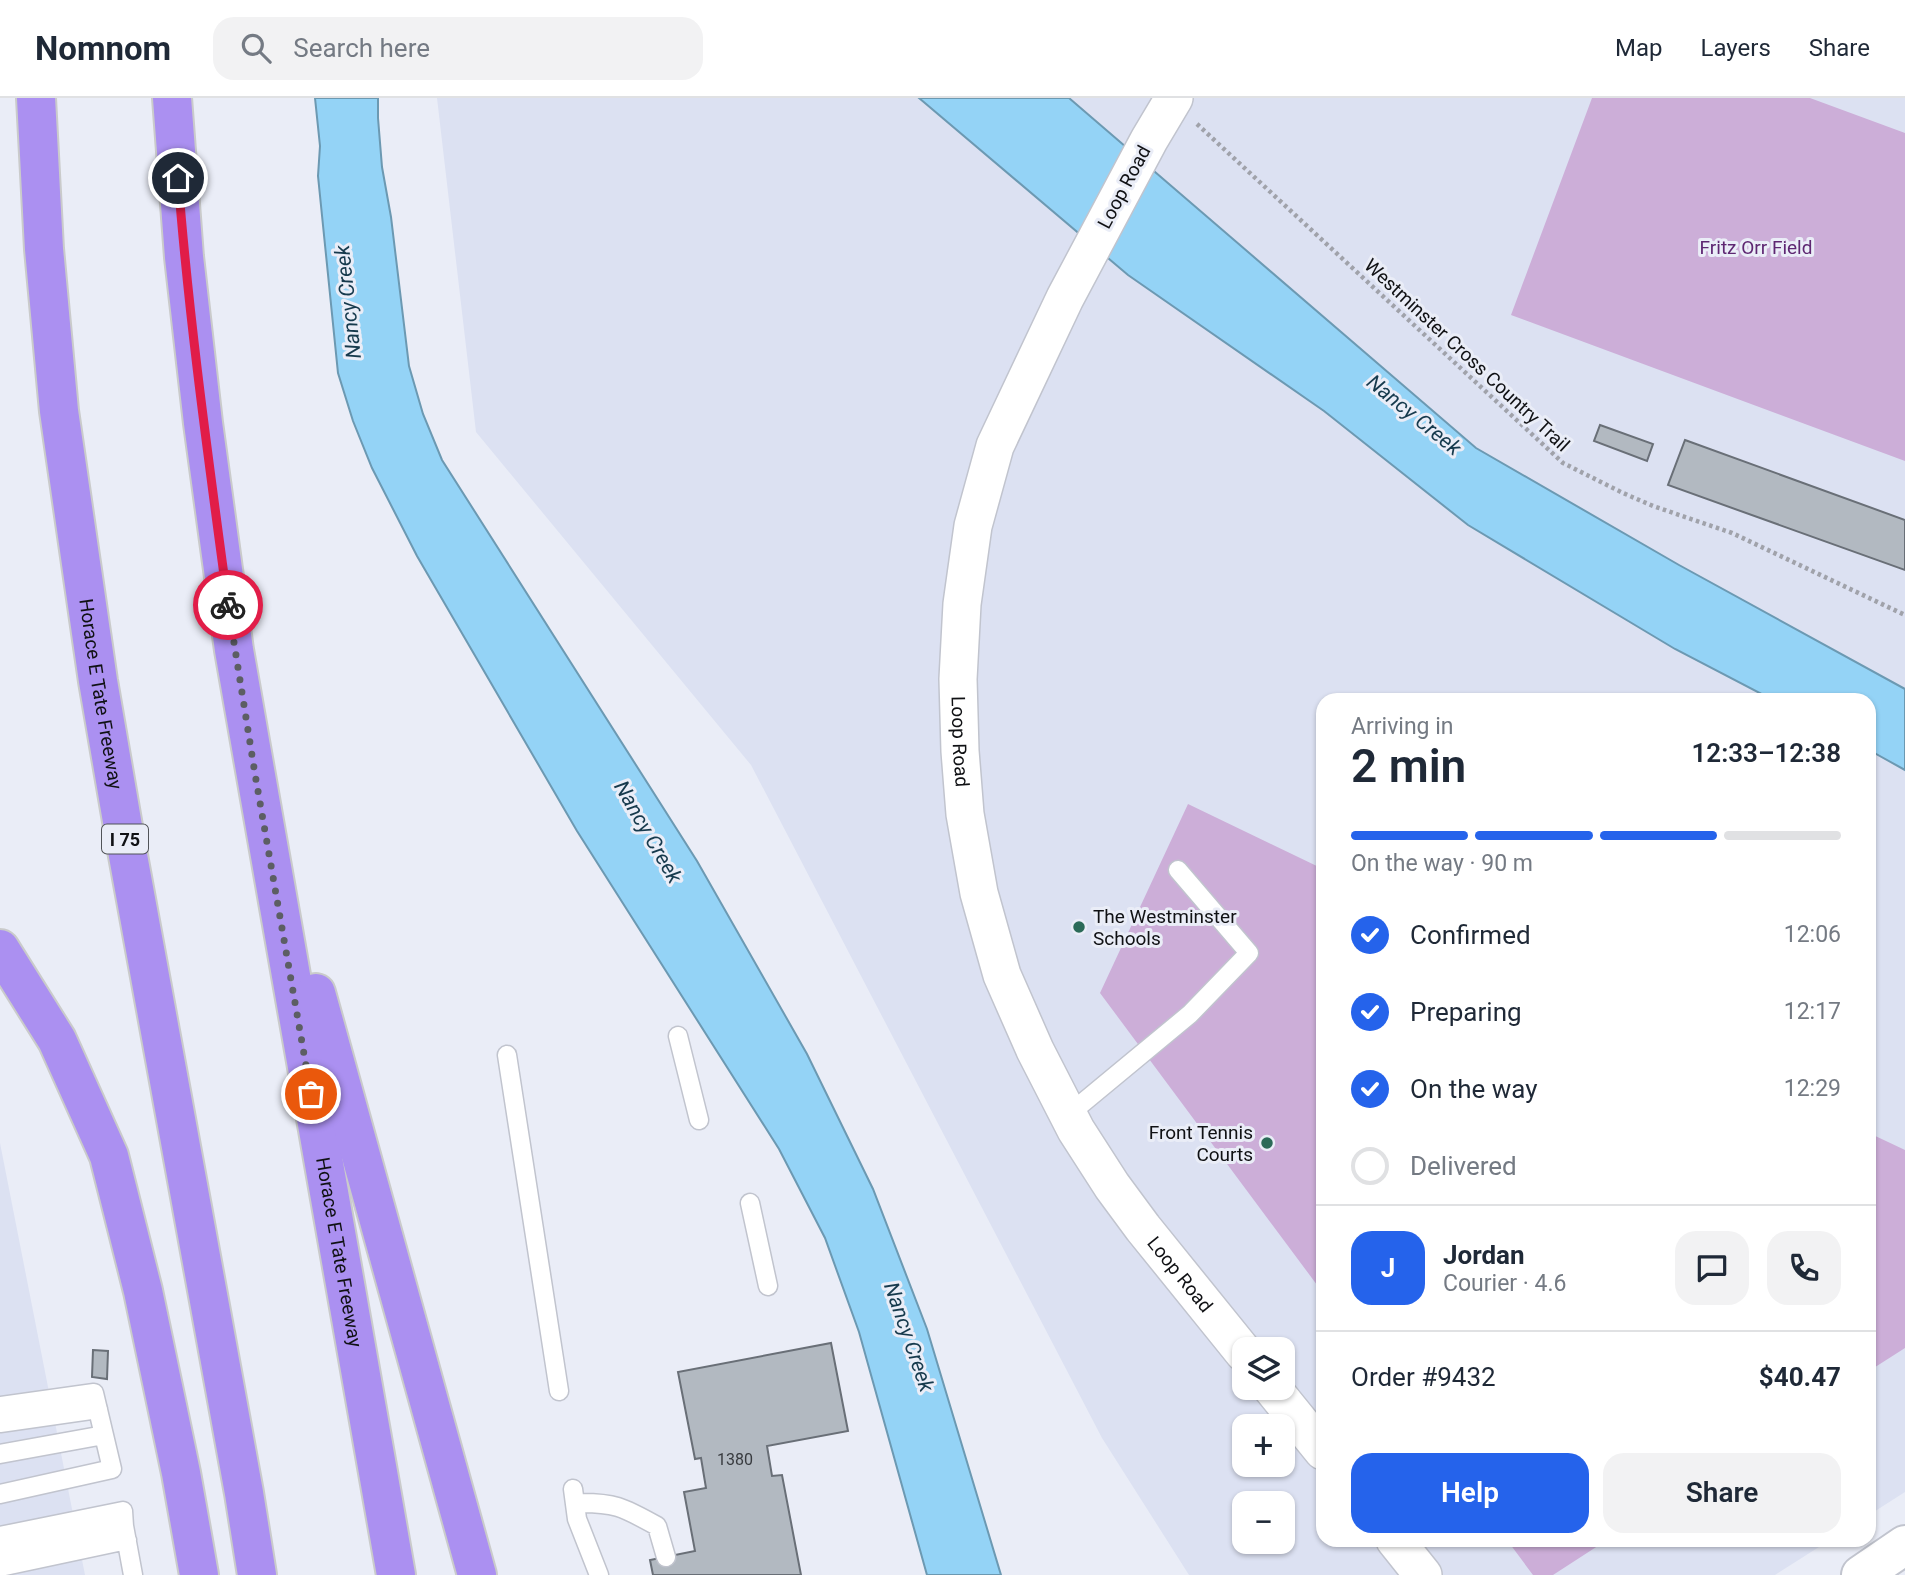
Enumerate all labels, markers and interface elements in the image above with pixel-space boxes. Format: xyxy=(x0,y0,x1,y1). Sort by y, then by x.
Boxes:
search box xyxy=(213,17,703,80)
text: Nomnom xyxy=(35,29,171,68)
icon: search xyxy=(237,29,275,67)
text: Search here xyxy=(293,33,430,63)
text: Map xyxy=(1615,34,1663,62)
text: Layers xyxy=(1701,34,1771,62)
text: Share xyxy=(1809,34,1870,62)
street label: Loop Road xyxy=(1093,141,1155,233)
pin xyxy=(148,148,208,208)
icon: home xyxy=(159,159,197,197)
park label: Fritz Orr Field xyxy=(1700,236,1812,259)
water label: Nancy Creek xyxy=(330,243,366,360)
street label: Westminster Cross Country Trail xyxy=(1360,254,1574,456)
water label: Nancy Creek xyxy=(1362,370,1466,461)
courier xyxy=(193,570,263,640)
icon: bike xyxy=(209,586,247,624)
street label: Horace E Tate Freeway xyxy=(75,597,128,791)
street label: Loop Road xyxy=(947,696,974,788)
text: Arriving in xyxy=(1351,713,1454,740)
text: 12:33–12:38 xyxy=(1691,738,1841,768)
text: 2 min xyxy=(1351,739,1466,793)
water label: Nancy Creek xyxy=(609,777,687,888)
road number: I 75 xyxy=(102,824,148,854)
text: On the way · 90 m xyxy=(1351,850,1533,877)
place label: The Westminster Schools xyxy=(1093,905,1237,950)
icon: check xyxy=(1351,916,1389,954)
marker: The Westminster Schools xyxy=(1071,919,1087,935)
text: Confirmed xyxy=(1410,920,1531,950)
text: 12:06 xyxy=(1784,921,1841,948)
icon: check xyxy=(1351,993,1389,1031)
text: Preparing xyxy=(1410,997,1522,1027)
text: 12:17 xyxy=(1784,998,1841,1025)
pin xyxy=(281,1064,341,1124)
icon: check xyxy=(1351,1070,1389,1108)
text: On the way xyxy=(1410,1074,1538,1104)
icon: bag xyxy=(292,1075,330,1113)
text: 12:29 xyxy=(1784,1075,1841,1102)
place label: Front Tennis Courts xyxy=(1149,1121,1253,1166)
marker: Front Tennis Courts xyxy=(1259,1135,1275,1151)
text: Delivered xyxy=(1410,1151,1517,1181)
street label: Horace E Tate Freeway xyxy=(312,1155,367,1349)
button: chat xyxy=(1675,1231,1749,1305)
button: phone xyxy=(1767,1231,1841,1305)
street label: Loop Road xyxy=(1143,1232,1218,1317)
text: Jordan xyxy=(1443,1240,1525,1270)
text: J xyxy=(1381,1253,1395,1283)
text: Courier · 4.6 xyxy=(1443,1270,1566,1297)
water label: Nancy Creek xyxy=(879,1279,939,1396)
map controls xyxy=(1232,1337,1295,1554)
button: layers xyxy=(1232,1337,1295,1400)
text: Order #9432 xyxy=(1351,1362,1496,1392)
text: $40.47 xyxy=(1759,1362,1841,1392)
button: + xyxy=(1232,1414,1295,1477)
house number: 1380 xyxy=(717,1450,753,1469)
button: Help xyxy=(1351,1453,1589,1533)
button: Share xyxy=(1603,1453,1841,1533)
button: − xyxy=(1232,1491,1295,1554)

